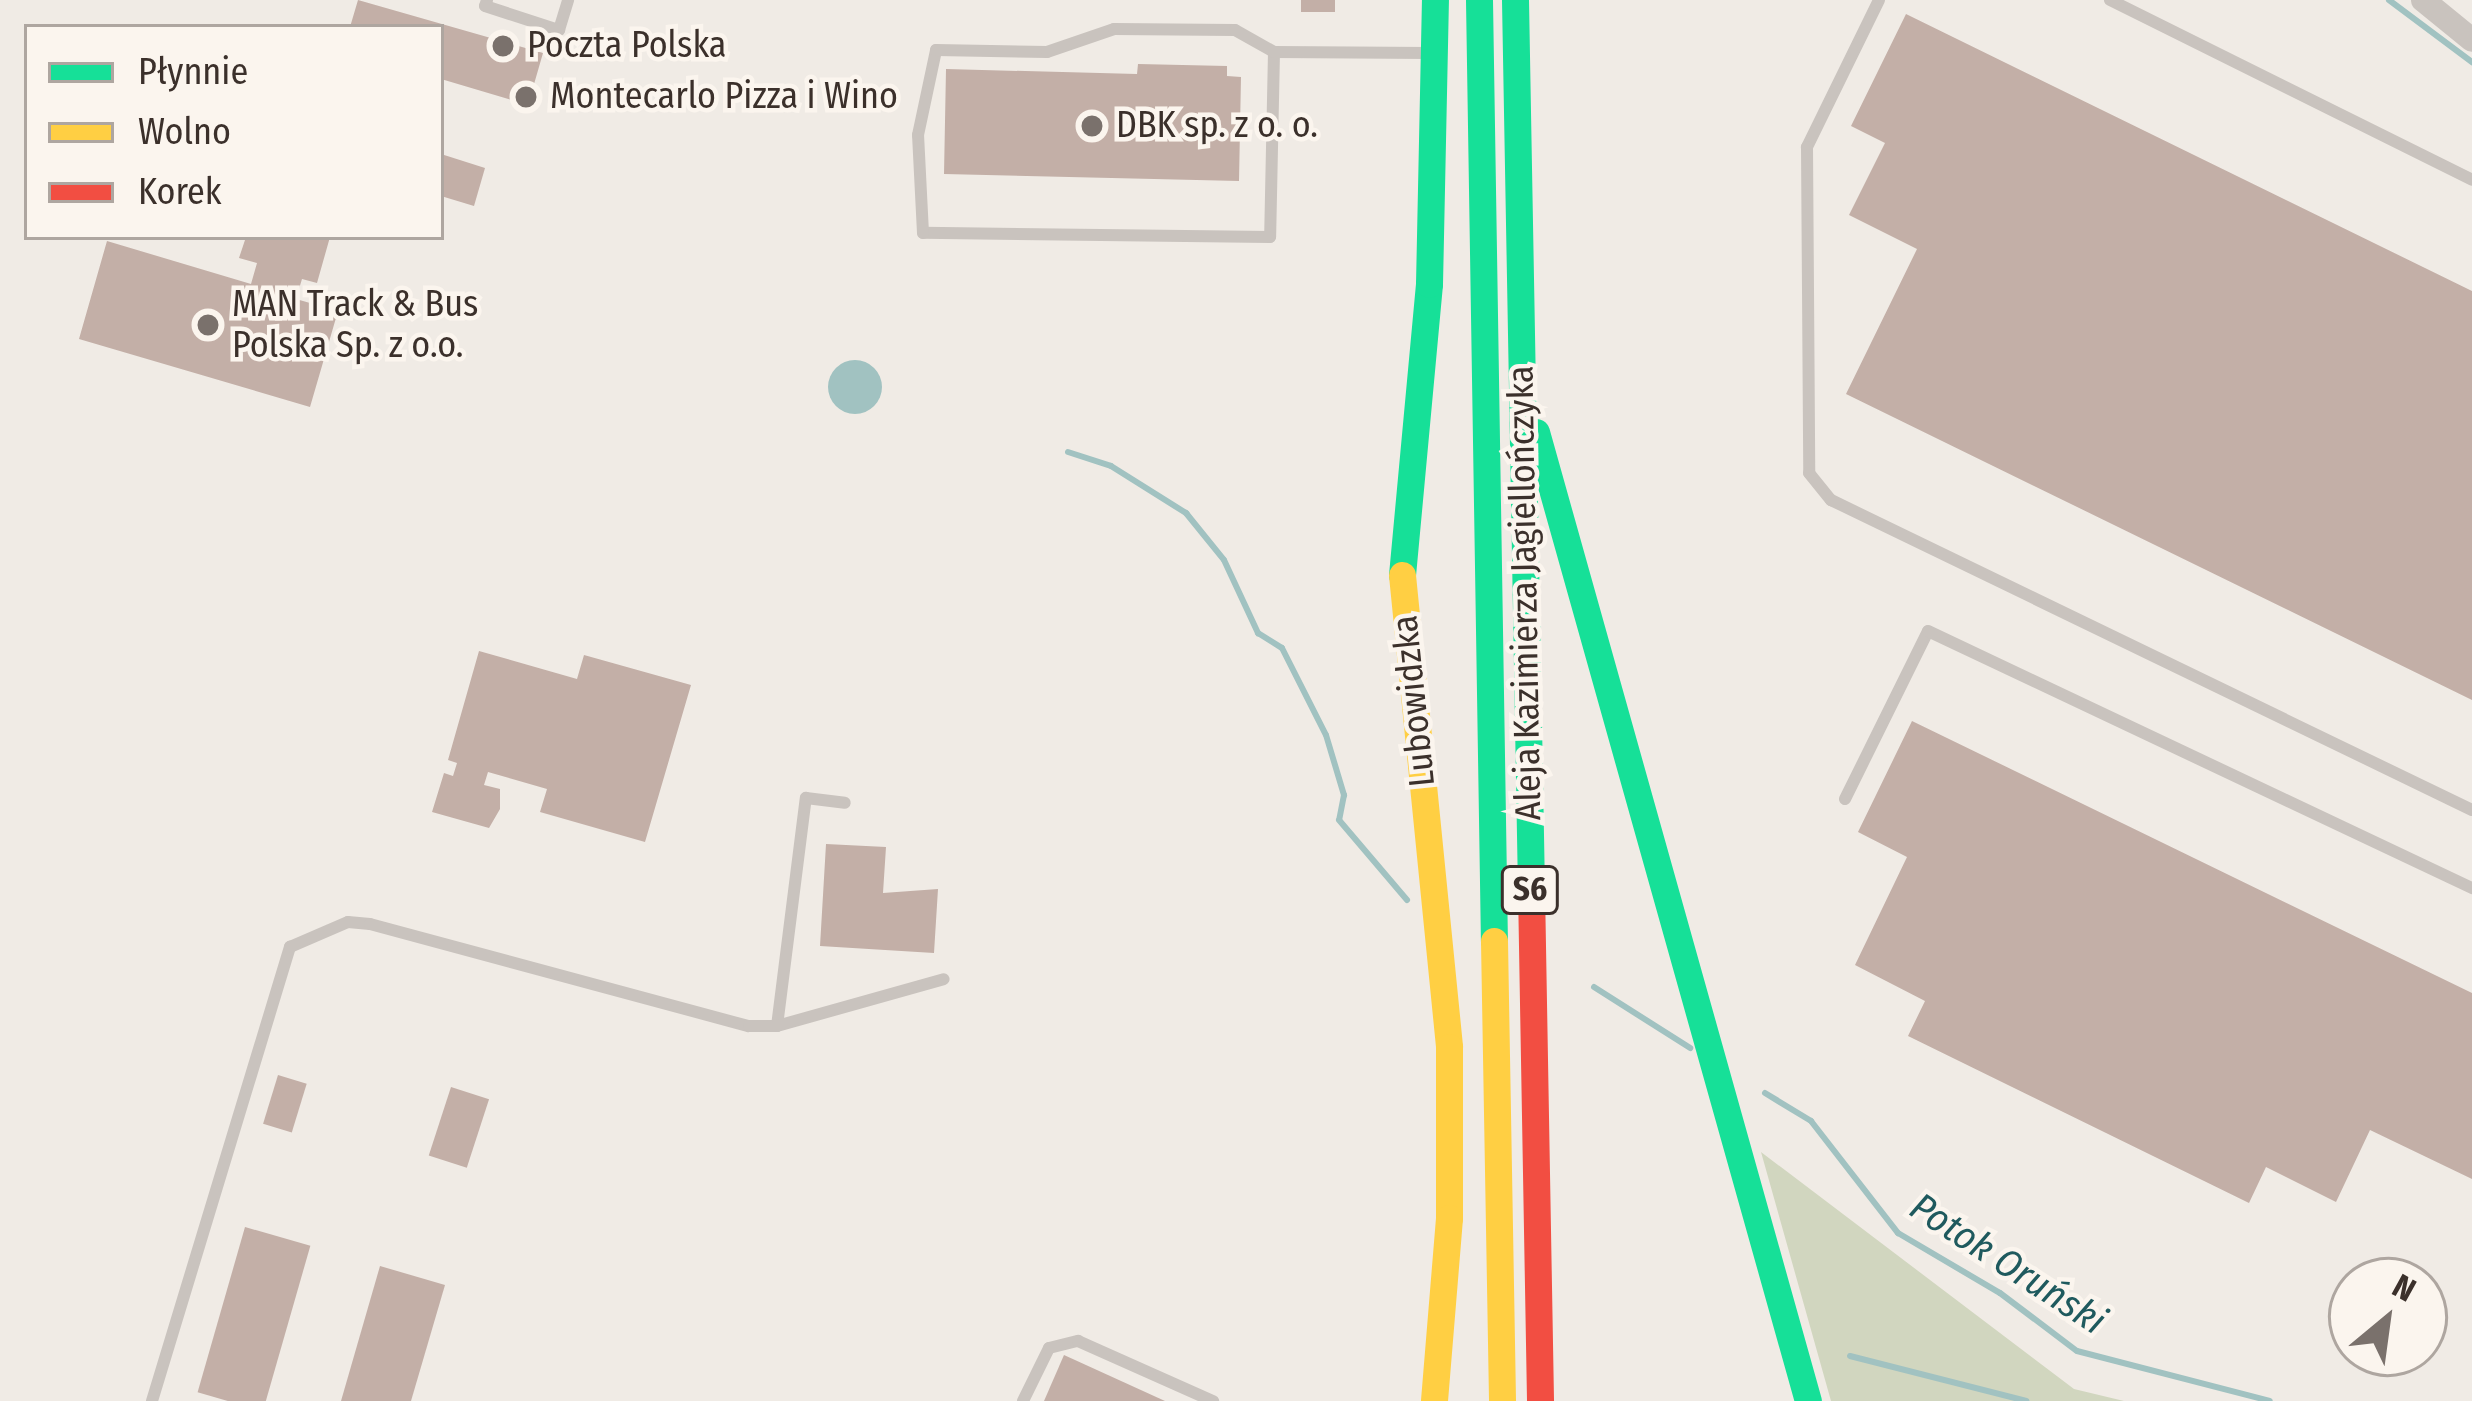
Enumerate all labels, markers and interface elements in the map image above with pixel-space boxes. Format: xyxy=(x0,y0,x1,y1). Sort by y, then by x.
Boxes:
legend xyxy=(24,24,444,240)
place label: Poczta Polska xyxy=(527,24,726,68)
marker: Poczta Polska xyxy=(490,33,516,59)
text: Płynnie xyxy=(138,50,248,94)
place label: Montecarlo Pizza i Wino xyxy=(550,75,898,119)
marker: Montecarlo Pizza i Wino xyxy=(513,84,539,110)
place label: DBK sp. z o. o. xyxy=(1116,104,1318,148)
text: Wolno xyxy=(138,110,231,154)
marker: DBK sp. z o. o. xyxy=(1079,113,1105,139)
text: Korek xyxy=(138,170,222,214)
place label: MAN Track & Bus Polska Sp. z o.o. xyxy=(232,282,478,367)
marker: MAN Track & Bus Polska Sp. z o.o. xyxy=(195,312,221,338)
street label: Aleja Kazimierza Jagiellończyka xyxy=(1499,365,1551,821)
street label: Lubowidzka xyxy=(1384,613,1444,789)
road number: S6 xyxy=(1500,863,1560,917)
water label: Potok Oruński xyxy=(1901,1183,2115,1345)
north arrow xyxy=(2328,1257,2448,1377)
text: N xyxy=(2386,1266,2422,1310)

